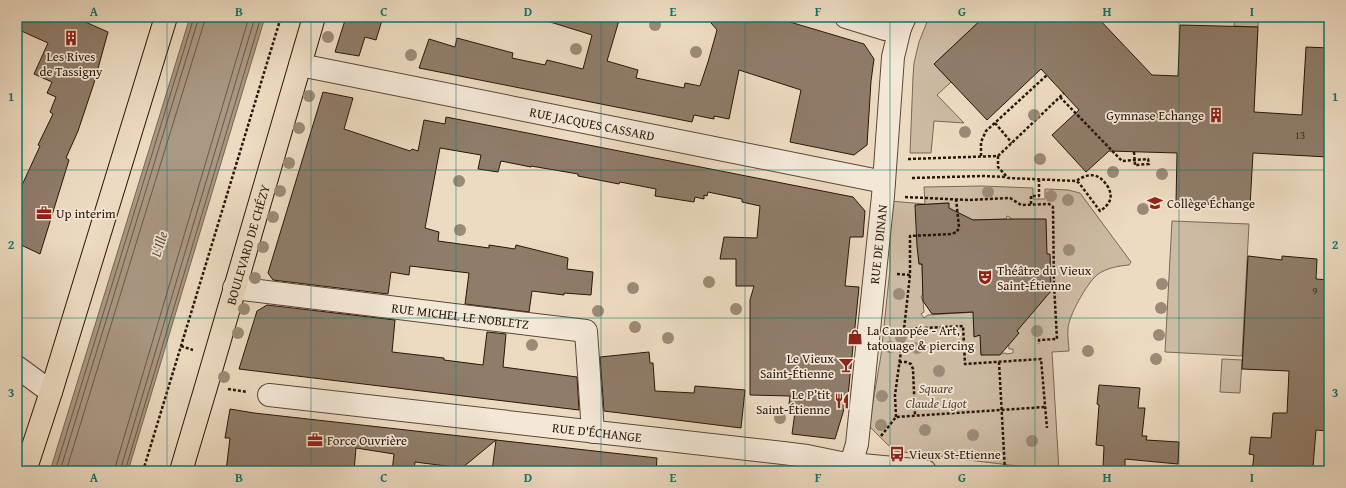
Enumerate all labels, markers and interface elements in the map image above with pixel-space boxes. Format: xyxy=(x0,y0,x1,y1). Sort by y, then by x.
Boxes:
text: A xyxy=(90,2,99,21)
text: B xyxy=(235,2,243,21)
text: C xyxy=(380,2,388,21)
text: D xyxy=(524,2,532,21)
text: E xyxy=(670,2,677,21)
text: F xyxy=(815,2,822,21)
text: G xyxy=(958,2,966,21)
text: H xyxy=(1102,2,1112,21)
text: I xyxy=(1250,2,1254,21)
building icon: Les Rives de Tassigny xyxy=(62,29,80,47)
place label: Les Rives de Tassigny xyxy=(39,47,103,81)
text: 1 xyxy=(8,87,14,106)
text: 1 xyxy=(1332,87,1338,106)
street label: RUE JACQUES CASSARD xyxy=(528,102,656,146)
place label: Gymnase Echange xyxy=(1106,106,1204,125)
building icon: Gymnase Echange xyxy=(1207,106,1225,124)
house number: 13 xyxy=(1295,127,1305,143)
street label: BOULEVARD DE CHÉZY xyxy=(221,182,275,307)
school or university icon: Collège Échange xyxy=(1146,194,1164,212)
place label: Collège Échange xyxy=(1167,194,1255,213)
street label: RUE DE DINAN xyxy=(865,203,892,285)
office icon: Up interim xyxy=(35,204,53,222)
place label: Up interim xyxy=(56,204,116,223)
water label: L'Ille xyxy=(145,228,172,260)
text: 2 xyxy=(8,235,15,254)
text: 2 xyxy=(1332,235,1339,254)
place label: Théâtre du Vieux Saint-Étienne xyxy=(997,261,1092,295)
theatre icon: Théâtre du Vieux Saint-Étienne xyxy=(976,268,994,286)
house number: 9 xyxy=(1312,283,1318,299)
street label: RUE MICHEL LE NOBLETZ xyxy=(390,298,530,334)
place label: La Canopée - Art, tatouage & piercing xyxy=(867,321,975,355)
shop icon: La Canopée - Art, tatouage & piercing xyxy=(846,328,864,346)
place label: Le Vieux Saint-Étienne xyxy=(760,349,834,383)
bar icon: Le Vieux Saint-Étienne xyxy=(837,356,855,374)
park label: Square Claude Ligot xyxy=(905,379,967,413)
text: 3 xyxy=(8,383,14,402)
text: 3 xyxy=(1332,383,1338,402)
place label: Le P’tit Saint-Étienne xyxy=(756,385,830,419)
restaurant icon: Le P’tit Saint-Étienne xyxy=(833,392,851,410)
street label: RUE D'ÉCHANGE xyxy=(551,418,643,447)
office icon: Force Ouvrière xyxy=(306,431,324,449)
place label: Force Ouvrière xyxy=(327,431,407,450)
bus stop icon: Vieux St-Etienne xyxy=(888,445,906,463)
place label: Vieux St-Etienne xyxy=(909,445,1001,464)
text: A xyxy=(90,468,99,487)
text: B xyxy=(235,468,243,487)
text: C xyxy=(380,468,388,487)
text: D xyxy=(524,468,532,487)
text: E xyxy=(670,468,677,487)
text: F xyxy=(815,468,822,487)
text: G xyxy=(958,468,966,487)
text: H xyxy=(1102,468,1112,487)
text: I xyxy=(1250,468,1254,487)

